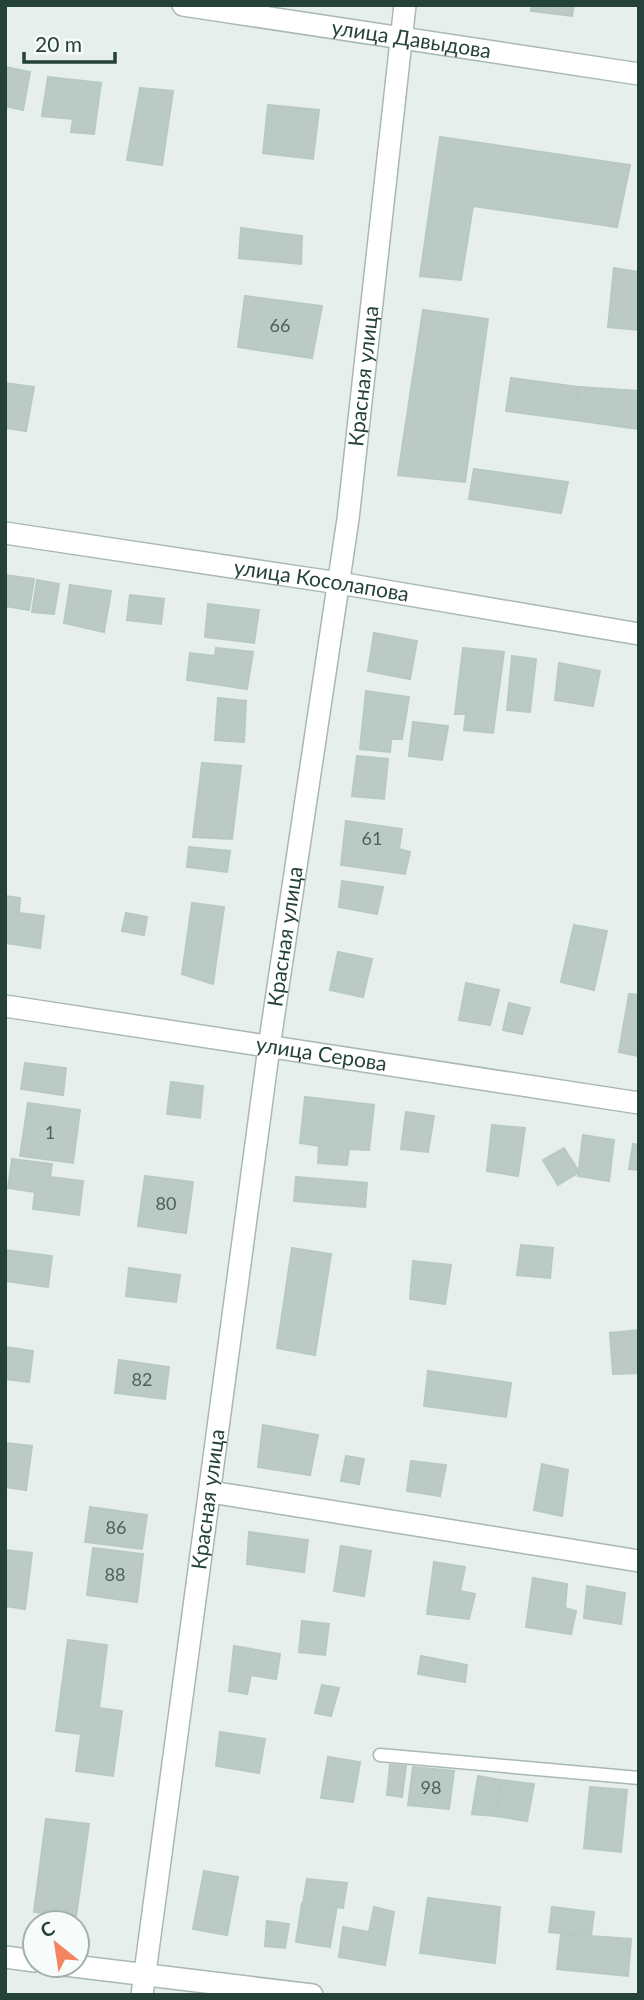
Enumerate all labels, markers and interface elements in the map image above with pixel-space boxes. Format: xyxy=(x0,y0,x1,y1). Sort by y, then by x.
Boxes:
street label: улица Давыдова xyxy=(330,14,493,62)
scale bar xyxy=(24,21,116,65)
text: 20 m xyxy=(35,31,82,56)
street label: Красная улица xyxy=(342,304,383,448)
house number: 66 xyxy=(270,314,290,336)
street label: улица Косолапова xyxy=(232,553,411,606)
house number: 61 xyxy=(362,827,382,849)
street label: Красная улица xyxy=(261,865,307,1008)
street label: улица Серова xyxy=(254,1031,389,1075)
house number: 1 xyxy=(45,1121,55,1143)
house number: 80 xyxy=(156,1192,176,1214)
house number: 82 xyxy=(132,1368,152,1390)
street label: Красная улица xyxy=(185,1427,229,1571)
house number: 86 xyxy=(106,1516,126,1538)
house number: 88 xyxy=(105,1563,125,1585)
house number: 98 xyxy=(421,1776,441,1798)
north arrow xyxy=(21,1909,91,1979)
text: С xyxy=(36,1916,59,1942)

